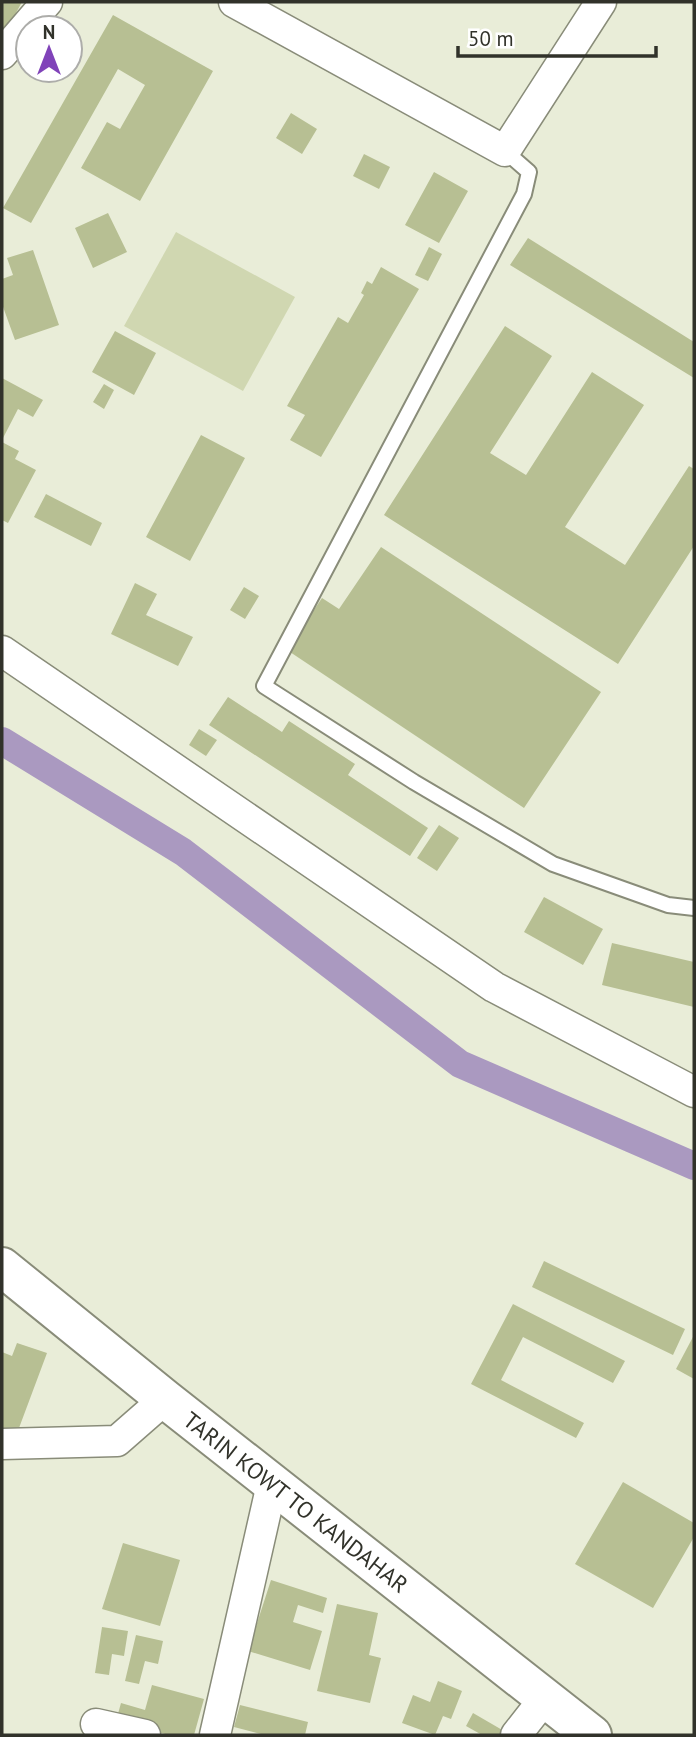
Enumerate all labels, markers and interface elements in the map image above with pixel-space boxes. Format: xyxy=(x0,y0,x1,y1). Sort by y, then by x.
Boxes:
north arrow xyxy=(14,14,84,84)
scale bar xyxy=(458,14,656,58)
text: N xyxy=(43,20,55,44)
text: 50 m xyxy=(468,25,514,52)
street label: TARIN KOWT TO KANDAHAR xyxy=(178,1405,414,1599)

